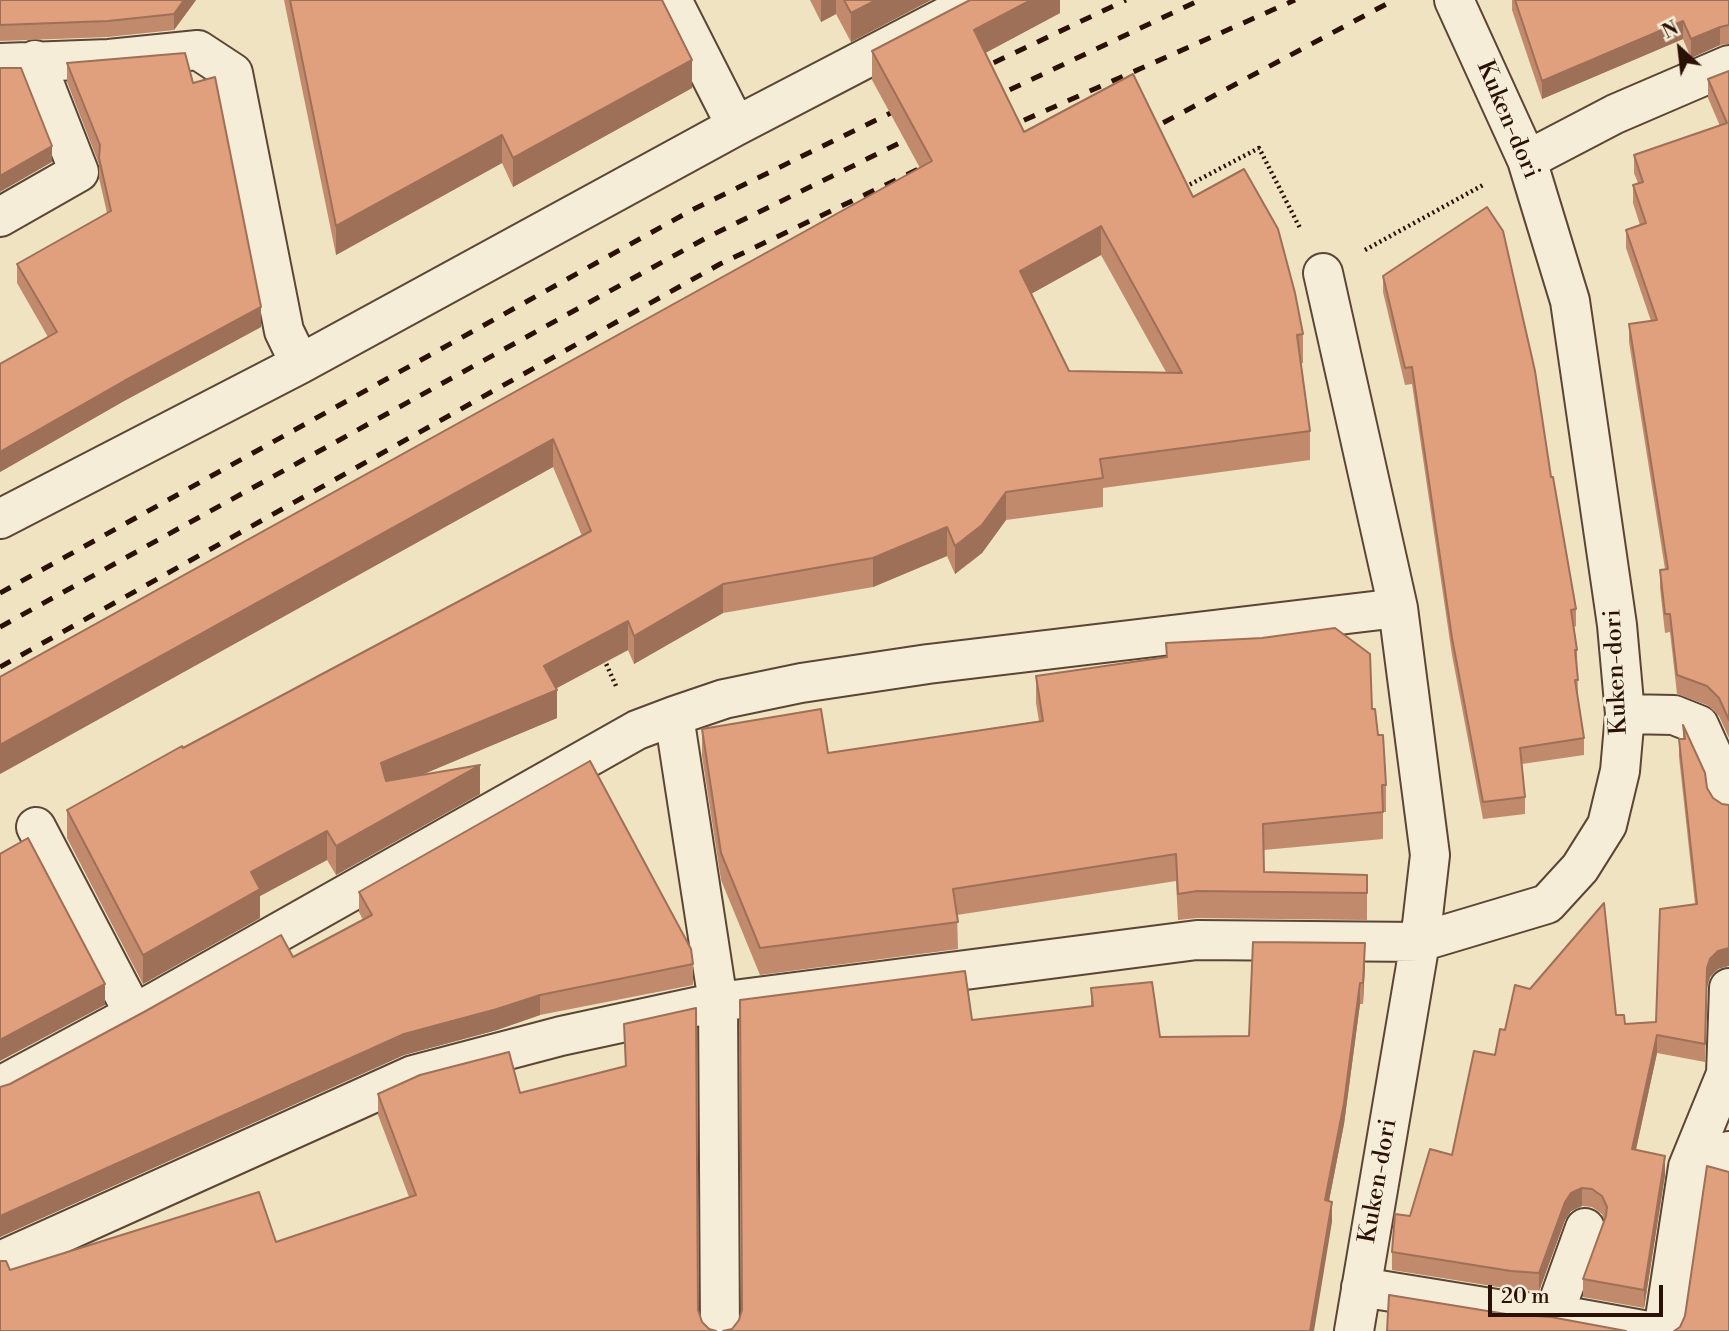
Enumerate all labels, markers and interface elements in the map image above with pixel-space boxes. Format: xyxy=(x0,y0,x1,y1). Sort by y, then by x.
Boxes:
north arrow xyxy=(1645,14,1715,84)
text: N xyxy=(1658,16,1683,44)
street label: Kuken-dori xyxy=(1469,57,1545,183)
street label: Kuken-dori xyxy=(1599,608,1635,736)
street label: Kuken-dori xyxy=(1354,1117,1404,1245)
scale bar xyxy=(1491,1272,1666,1316)
text: 20 m xyxy=(1501,1284,1550,1310)

